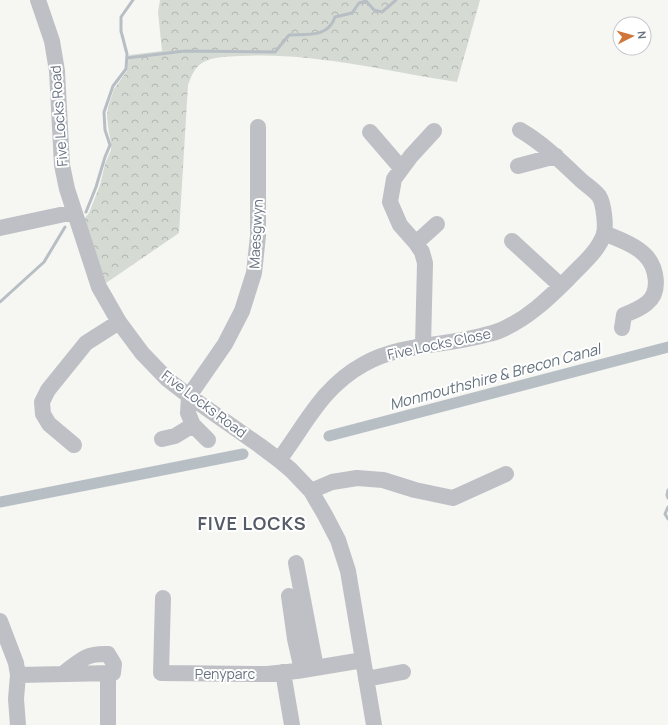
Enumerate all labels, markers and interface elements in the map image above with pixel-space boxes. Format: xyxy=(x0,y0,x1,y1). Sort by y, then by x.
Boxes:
north arrow xyxy=(612,16,652,56)
text: N xyxy=(635,30,650,40)
street label: Five Locks Road xyxy=(45,65,72,167)
street label: Maesgwyn xyxy=(244,199,267,269)
street label: Five Locks Close xyxy=(385,323,492,364)
water label: Monmouthshire & Brecon Canal xyxy=(387,338,605,415)
street label: Five Locks Road xyxy=(158,365,251,442)
district label: FIVE LOCKS xyxy=(197,511,307,535)
street label: Penyparc xyxy=(195,664,256,683)

